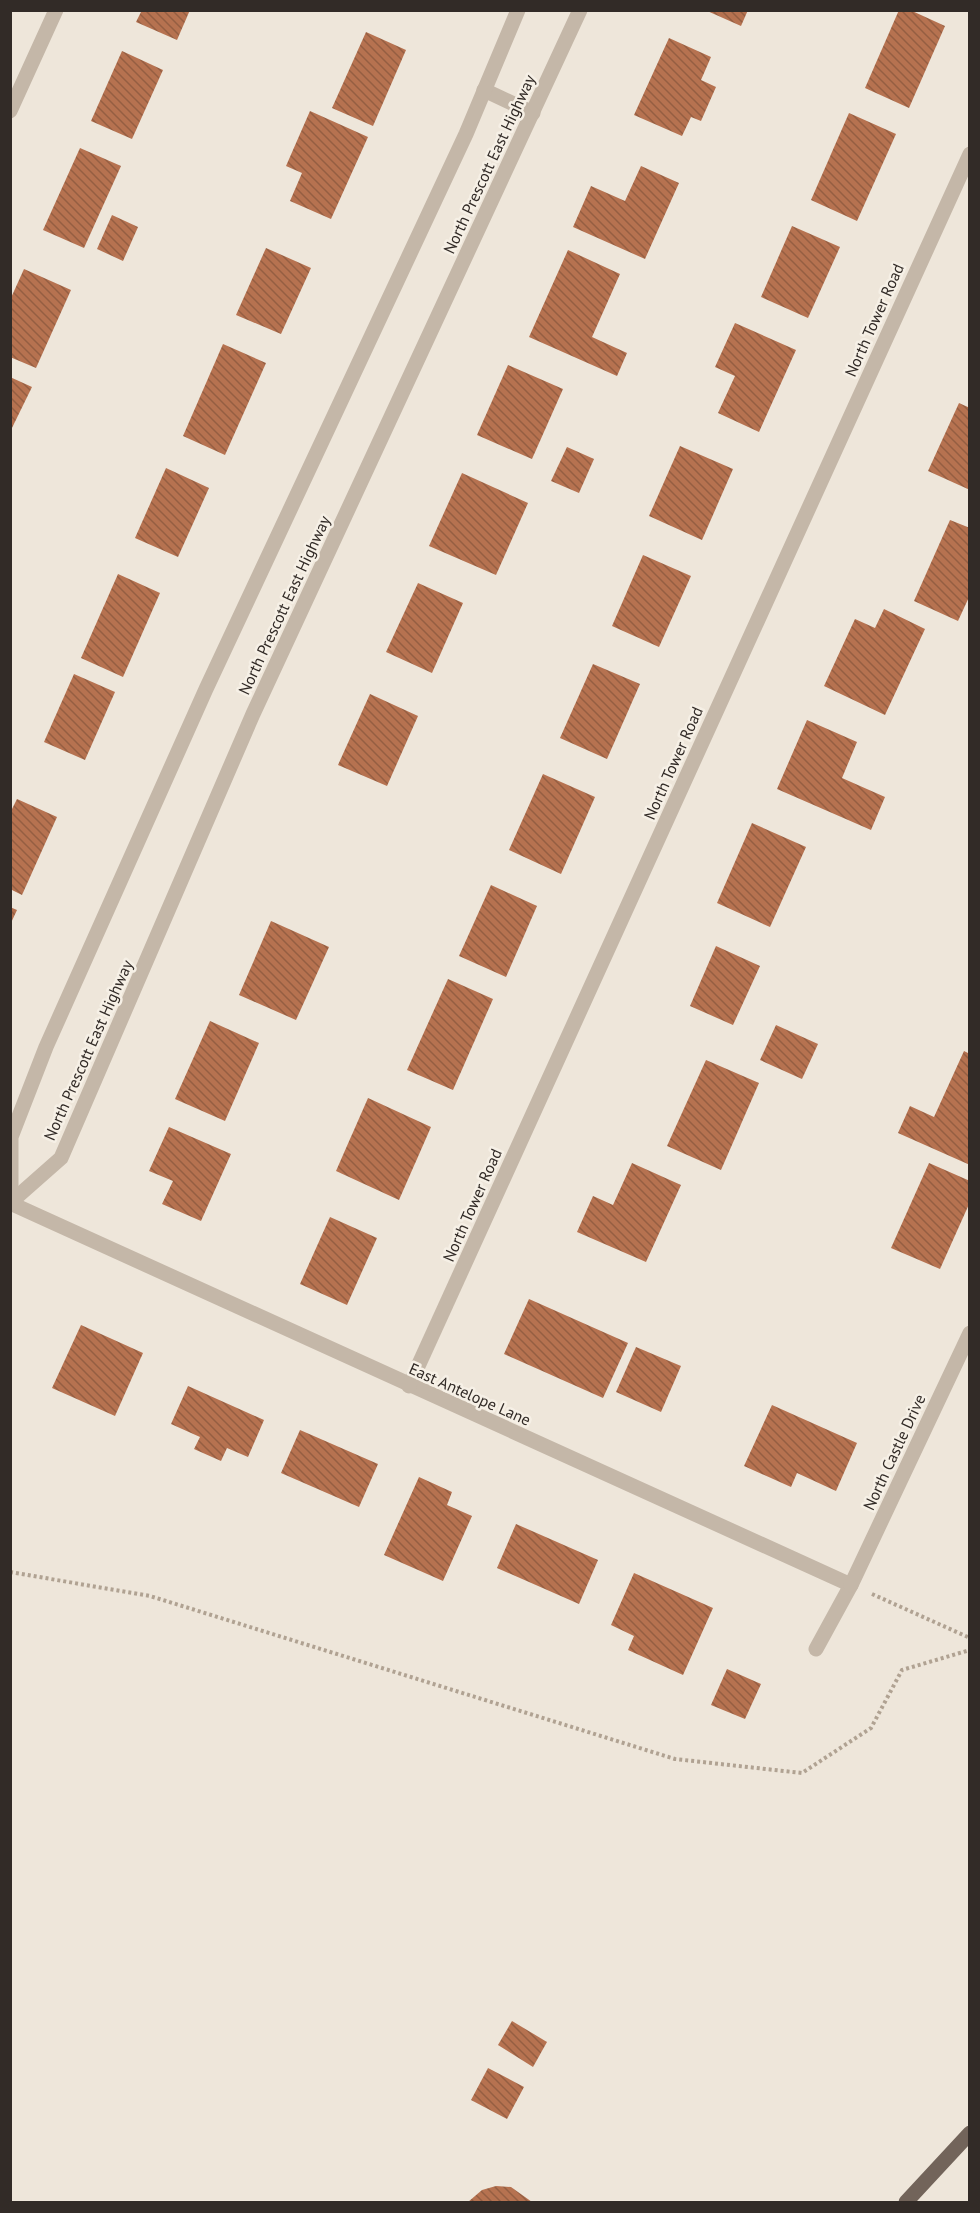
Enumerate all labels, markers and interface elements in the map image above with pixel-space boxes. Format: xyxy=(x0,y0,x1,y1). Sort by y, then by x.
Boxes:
street label: North Prescott East Highway xyxy=(439,71,540,257)
street label: North Tower Road xyxy=(840,260,908,380)
street label: North Prescott East Highway xyxy=(234,512,335,698)
street label: North Tower Road xyxy=(639,703,707,823)
street label: North Prescott East Highway xyxy=(39,956,137,1143)
street label: North Tower Road xyxy=(438,1145,506,1265)
street label: East Antelope Lane xyxy=(406,1358,534,1430)
street label: North Castle Drive xyxy=(858,1391,930,1513)

